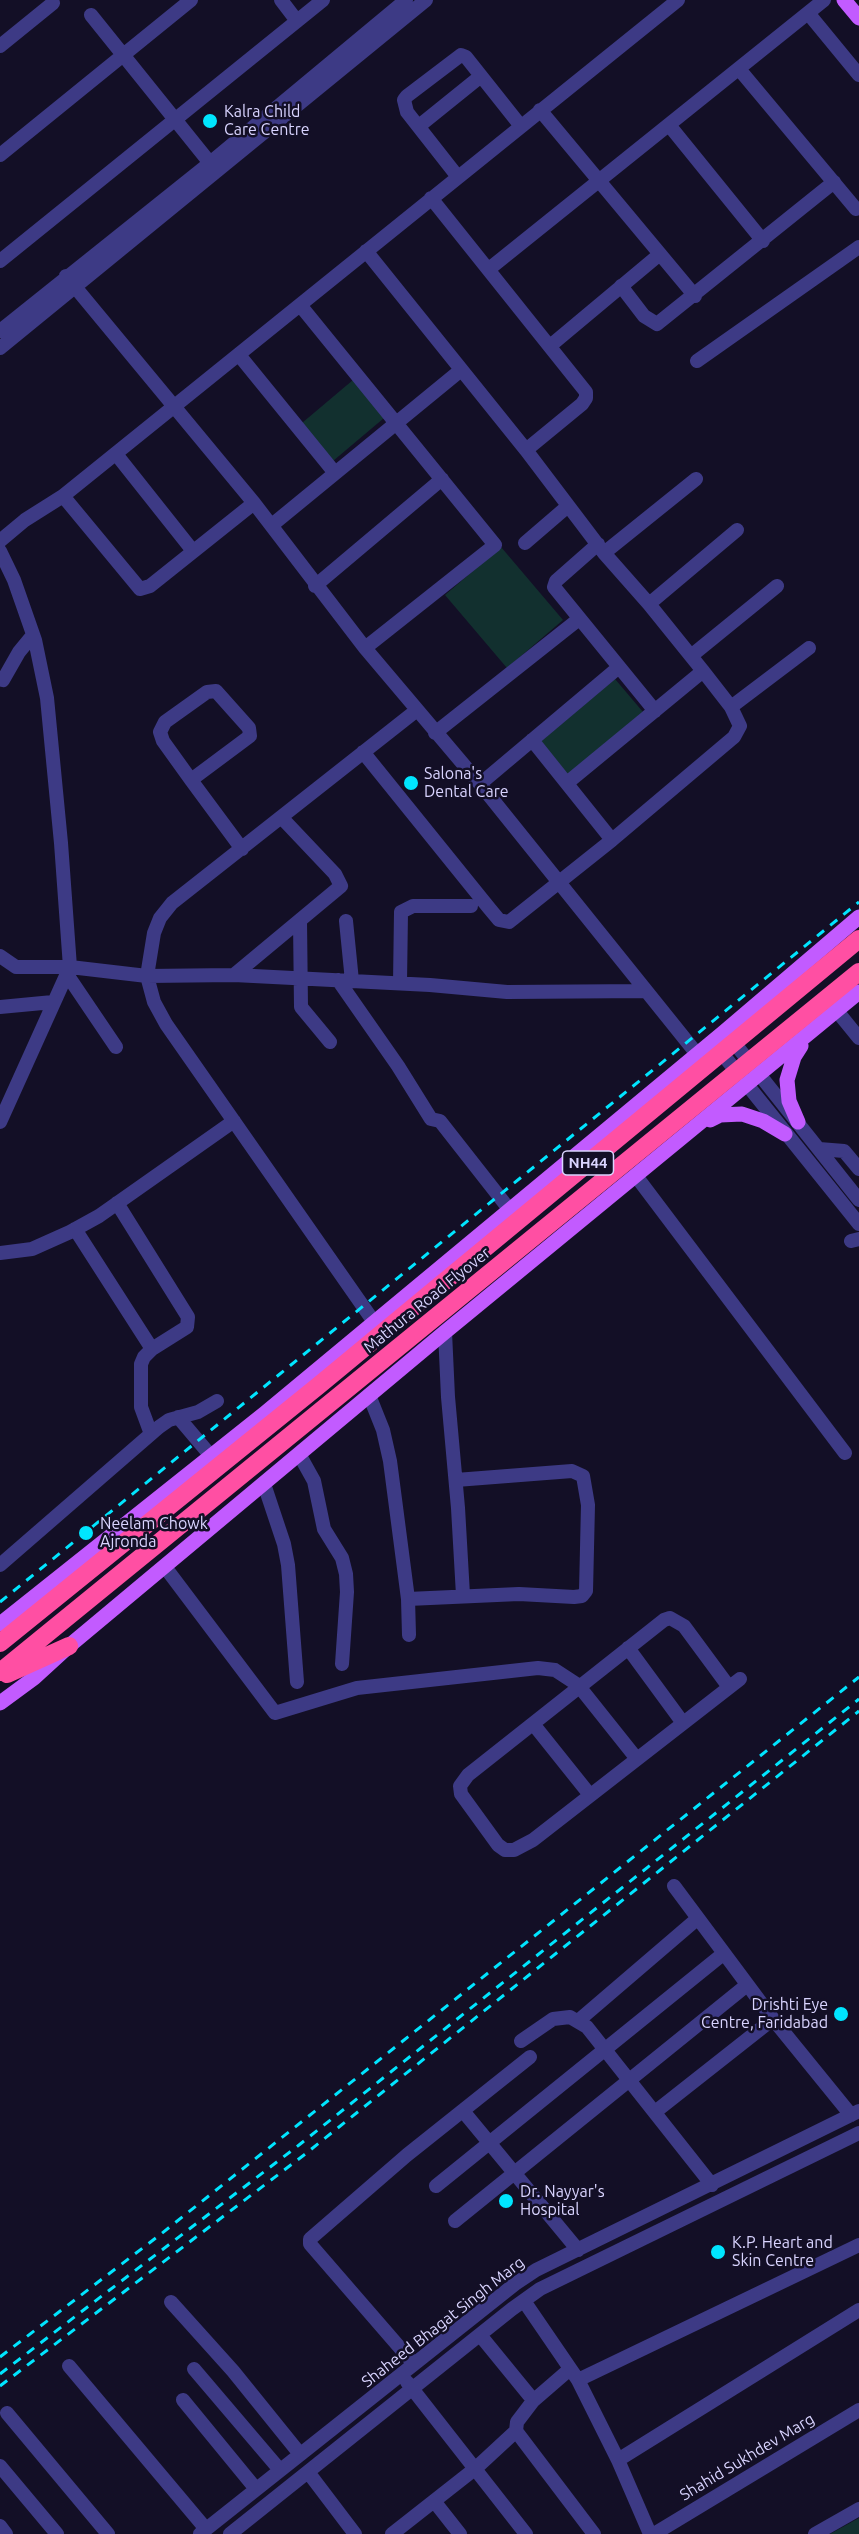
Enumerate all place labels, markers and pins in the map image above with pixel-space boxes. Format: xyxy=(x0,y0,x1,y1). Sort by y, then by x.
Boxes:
place label: Kalra Child Care Centre xyxy=(224,102,310,140)
marker: Kalra Child Care Centre xyxy=(201,112,219,130)
place label: Salona's Dental Care xyxy=(424,764,509,802)
marker: Salona's Dental Care xyxy=(402,774,420,792)
place label: Neelam Chowk Ajronda xyxy=(100,1514,208,1552)
marker: Neelam Chowk Ajronda xyxy=(77,1524,95,1542)
place label: Drishti Eye Centre, Faridabad xyxy=(701,1995,828,2033)
marker: Drishti Eye Centre, Faridabad xyxy=(832,2005,850,2023)
place label: Dr. Nayyar's Hospital xyxy=(520,2182,605,2220)
marker: Dr. Nayyar's Hospital xyxy=(497,2192,515,2210)
place label: K.P. Heart and Skin Centre xyxy=(732,2233,833,2271)
marker: K.P. Heart and Skin Centre xyxy=(709,2243,727,2261)

